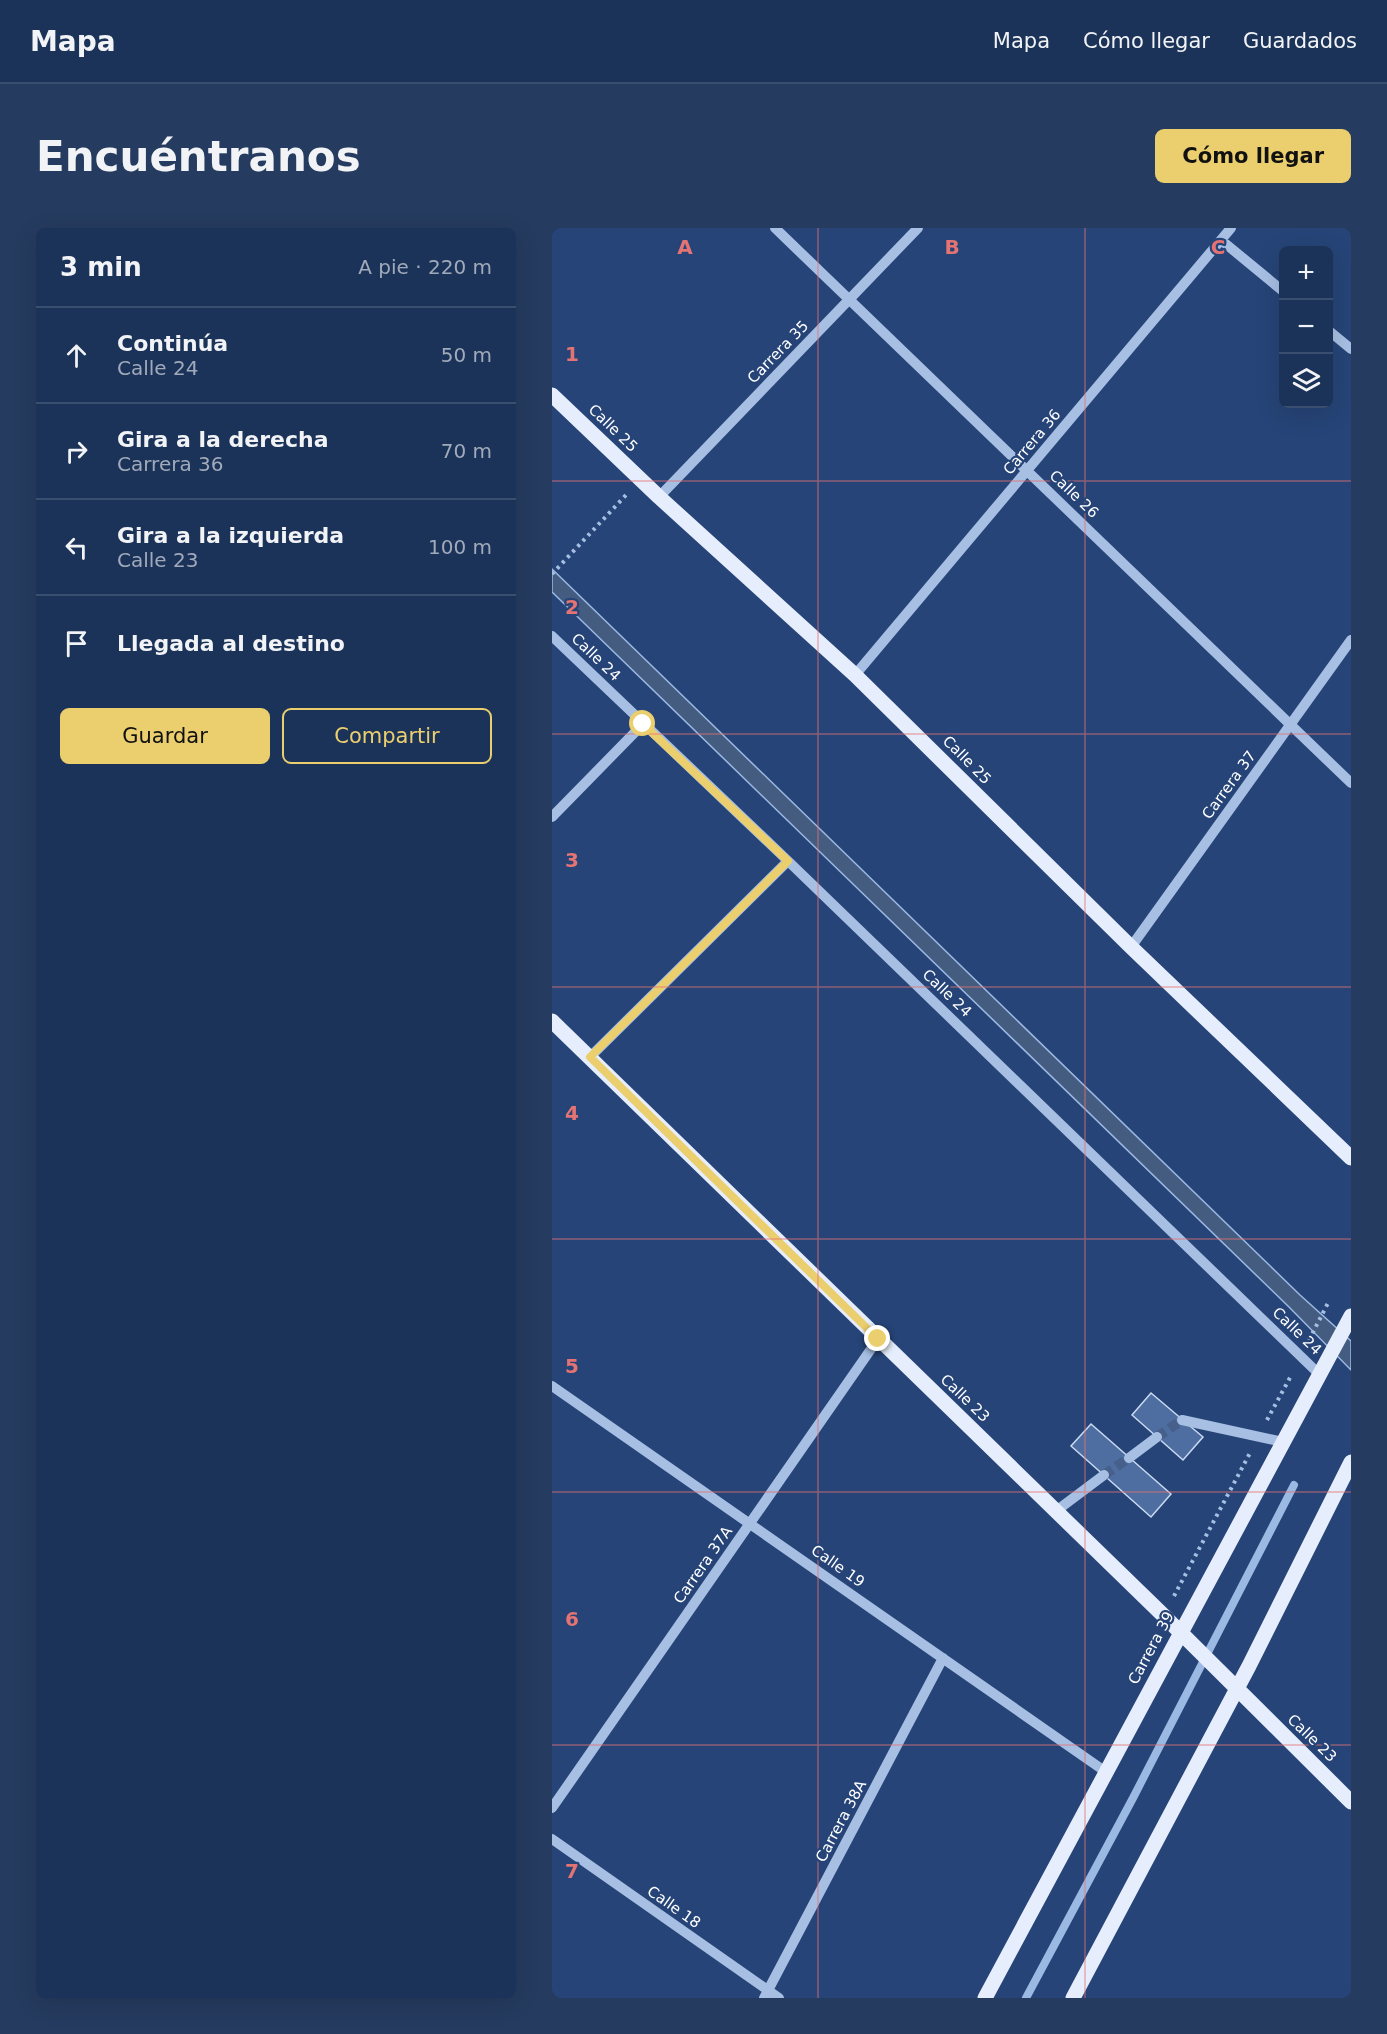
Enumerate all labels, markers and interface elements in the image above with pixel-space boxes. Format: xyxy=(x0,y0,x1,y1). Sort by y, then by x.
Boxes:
text: Mapa xyxy=(30,25,116,58)
text: Mapa xyxy=(993,29,1050,53)
text: Cómo llegar xyxy=(1083,29,1210,53)
text: Guardados xyxy=(1243,29,1357,53)
button: Cómo llegar xyxy=(1155,129,1351,183)
text: Encuéntranos xyxy=(36,132,361,181)
text: A xyxy=(677,235,693,259)
text: B xyxy=(944,235,960,259)
text: C xyxy=(1211,235,1225,259)
map controls xyxy=(1279,246,1333,408)
button: + xyxy=(1279,246,1333,300)
text: 3 min xyxy=(60,252,142,282)
text: A pie · 220 m xyxy=(358,255,492,279)
button: − xyxy=(1279,300,1333,354)
street label: Carrera 35 xyxy=(744,317,812,387)
text: Continúa xyxy=(117,331,228,356)
icon: ahead xyxy=(60,339,93,372)
text: 1 xyxy=(565,342,579,366)
text: 50 m xyxy=(441,343,492,367)
button: layers xyxy=(1279,354,1333,408)
text: Calle 24 xyxy=(117,356,198,380)
street label: Calle 25 xyxy=(585,400,641,456)
street label: Carrera 36 xyxy=(999,406,1065,478)
text: Gira a la derecha xyxy=(117,427,329,452)
icon: right xyxy=(60,435,93,468)
text: 70 m xyxy=(441,439,492,463)
text: Carrera 36 xyxy=(117,452,223,476)
street label: Calle 26 xyxy=(1046,466,1102,522)
text: Gira a la izquierda xyxy=(117,523,344,548)
icon: left xyxy=(60,531,93,564)
text: 100 m xyxy=(428,535,492,559)
text: Calle 23 xyxy=(117,548,198,572)
text: 2 xyxy=(565,595,579,619)
icon: arrive xyxy=(60,627,93,660)
street label: Calle 24 xyxy=(568,629,624,685)
text: Llegada al destino xyxy=(117,631,345,656)
button: Guardar xyxy=(60,708,270,764)
button: Compartir xyxy=(282,708,492,764)
route start xyxy=(629,710,655,736)
street label: Calle 25 xyxy=(939,732,995,788)
street label: Carrera 37 xyxy=(1198,747,1260,823)
text: 3 xyxy=(565,848,579,872)
street label: Calle 24 xyxy=(919,965,975,1021)
text: 4 xyxy=(565,1101,579,1125)
street label: Calle 24 xyxy=(1269,1303,1325,1359)
route end xyxy=(864,1325,890,1351)
text: 5 xyxy=(565,1354,579,1378)
street label: Calle 23 xyxy=(937,1370,993,1426)
street label: Carrera 37A xyxy=(670,1522,737,1607)
street label: Calle 19 xyxy=(808,1541,868,1591)
text: 6 xyxy=(565,1607,579,1631)
street label: Carrera 39 xyxy=(1124,1609,1178,1687)
street label: Calle 23 xyxy=(1284,1710,1340,1766)
street label: Carrera 38A xyxy=(812,1776,870,1865)
text: 7 xyxy=(565,1859,579,1883)
street label: Calle 18 xyxy=(644,1882,704,1932)

